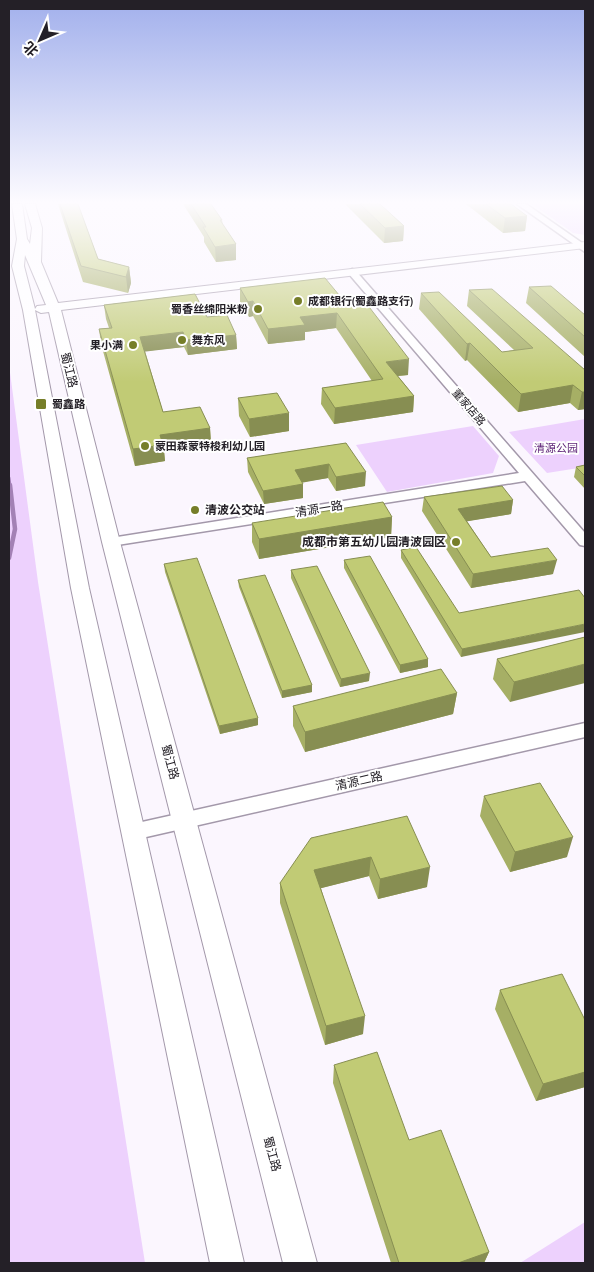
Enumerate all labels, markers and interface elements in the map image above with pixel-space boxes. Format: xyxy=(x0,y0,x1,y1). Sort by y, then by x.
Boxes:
north arrow xyxy=(15,15,65,65)
text: 北 xyxy=(19,38,42,61)
place label: 成都银行(蜀鑫路支行) xyxy=(308,294,413,308)
marker: 成都银行(蜀鑫路支行) xyxy=(292,295,304,307)
place label: 蜀香丝绵阳米粉 xyxy=(171,302,248,316)
marker: 蜀香丝绵阳米粉 xyxy=(252,303,264,315)
place label: 舞东风 xyxy=(192,333,225,347)
marker: 舞东风 xyxy=(176,334,188,346)
place label: 果小满 xyxy=(90,338,123,352)
marker: 果小满 xyxy=(127,339,139,351)
street label: 蜀江路 xyxy=(57,351,81,389)
street label: 董家店路 xyxy=(449,386,489,428)
marker: 蜀鑫路 xyxy=(34,397,48,411)
place label: 蜀鑫路 xyxy=(52,397,86,411)
place label: 蒙田森蒙特梭利幼儿园 xyxy=(155,439,265,453)
marker: 蒙田森蒙特梭利幼儿园 xyxy=(139,440,151,452)
park label: 清源公园 xyxy=(534,441,578,455)
street label: 清源一路 xyxy=(294,497,344,521)
place label: 清波公交站 xyxy=(205,502,265,518)
marker: 清波公交站 xyxy=(189,504,201,516)
place label: 成都市第五幼儿园清波园区 xyxy=(302,534,446,550)
marker: 成都市第五幼儿园清波园区 xyxy=(450,536,462,548)
street label: 蜀江路 xyxy=(158,743,182,781)
street label: 清源二路 xyxy=(334,768,384,794)
street label: 蜀江路 xyxy=(260,1135,284,1173)

